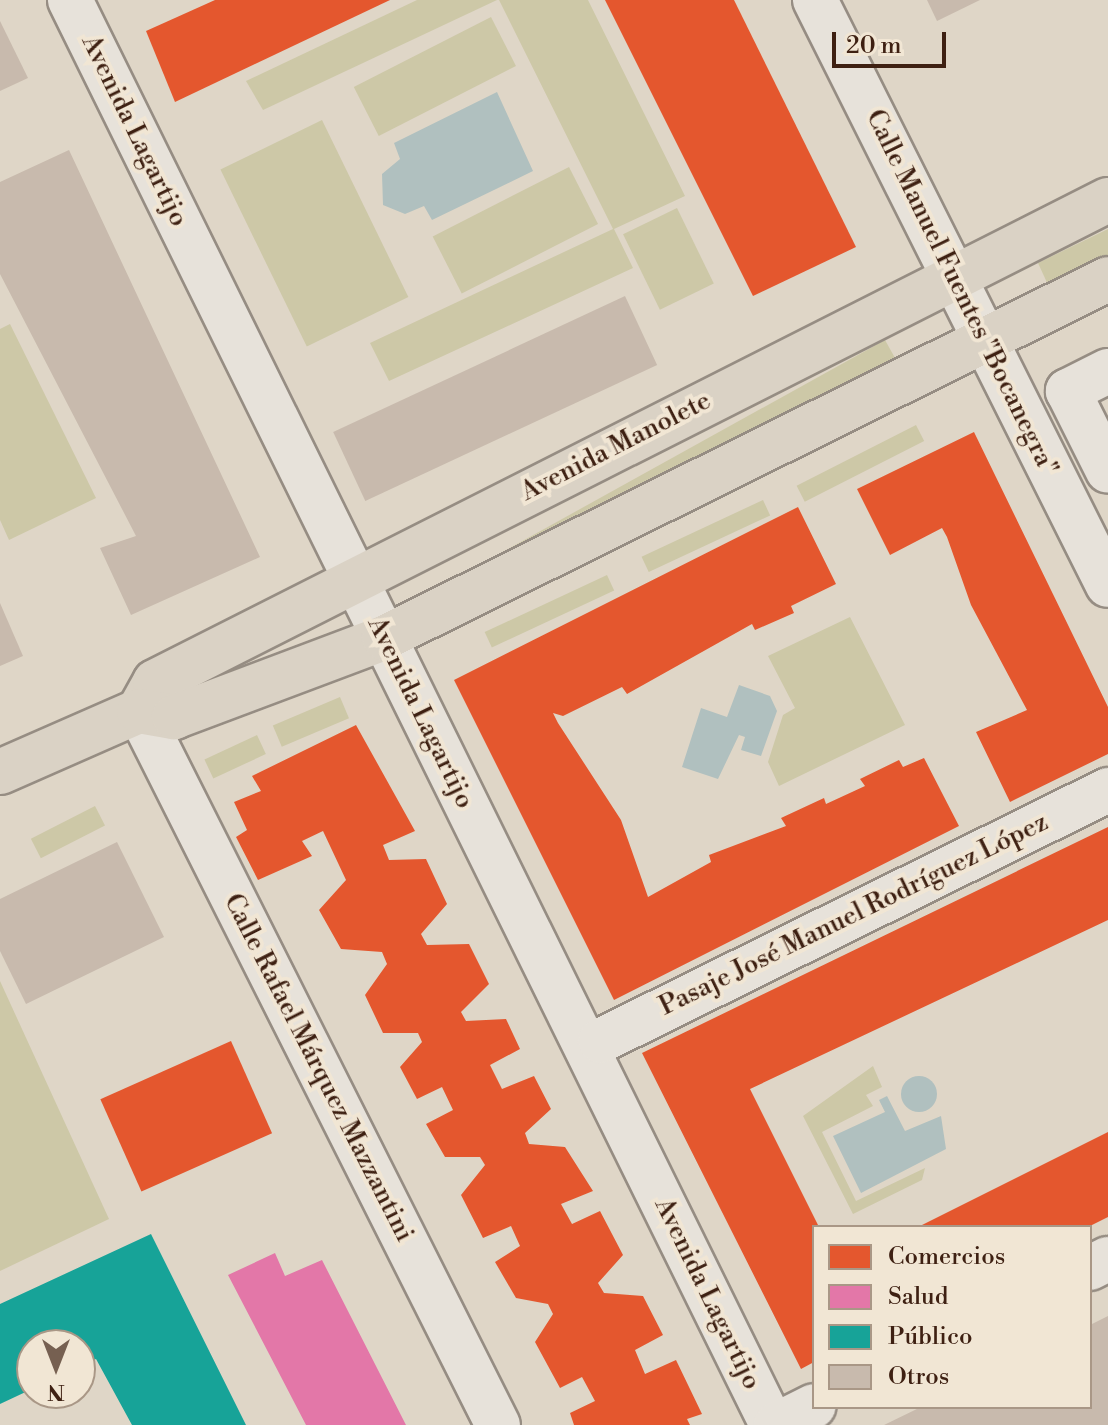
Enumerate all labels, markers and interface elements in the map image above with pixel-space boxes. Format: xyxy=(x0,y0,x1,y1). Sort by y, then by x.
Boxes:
scale bar xyxy=(836,16,950,66)
street label: Avenida Lagartijo xyxy=(74,30,194,232)
text: 20 m xyxy=(846,31,902,61)
street label: Calle Manuel Fuentes "Bocanegra" xyxy=(859,105,1063,481)
street label: Avenida Manolete xyxy=(516,386,716,508)
street label: Avenida Lagartijo xyxy=(360,612,480,814)
street label: Pasaje José Manuel Rodríguez López xyxy=(655,807,1053,1023)
street label: Calle Rafael Márquez Mazzantini xyxy=(216,889,420,1247)
street label: Avenida Lagartijo xyxy=(647,1193,767,1395)
legend xyxy=(812,1225,1092,1409)
text: Comercios xyxy=(888,1242,1005,1272)
text: Salud xyxy=(888,1282,948,1312)
text: Público xyxy=(888,1322,973,1352)
north arrow xyxy=(16,1329,96,1409)
text: Otros xyxy=(888,1362,949,1392)
text: N xyxy=(47,1378,65,1405)

